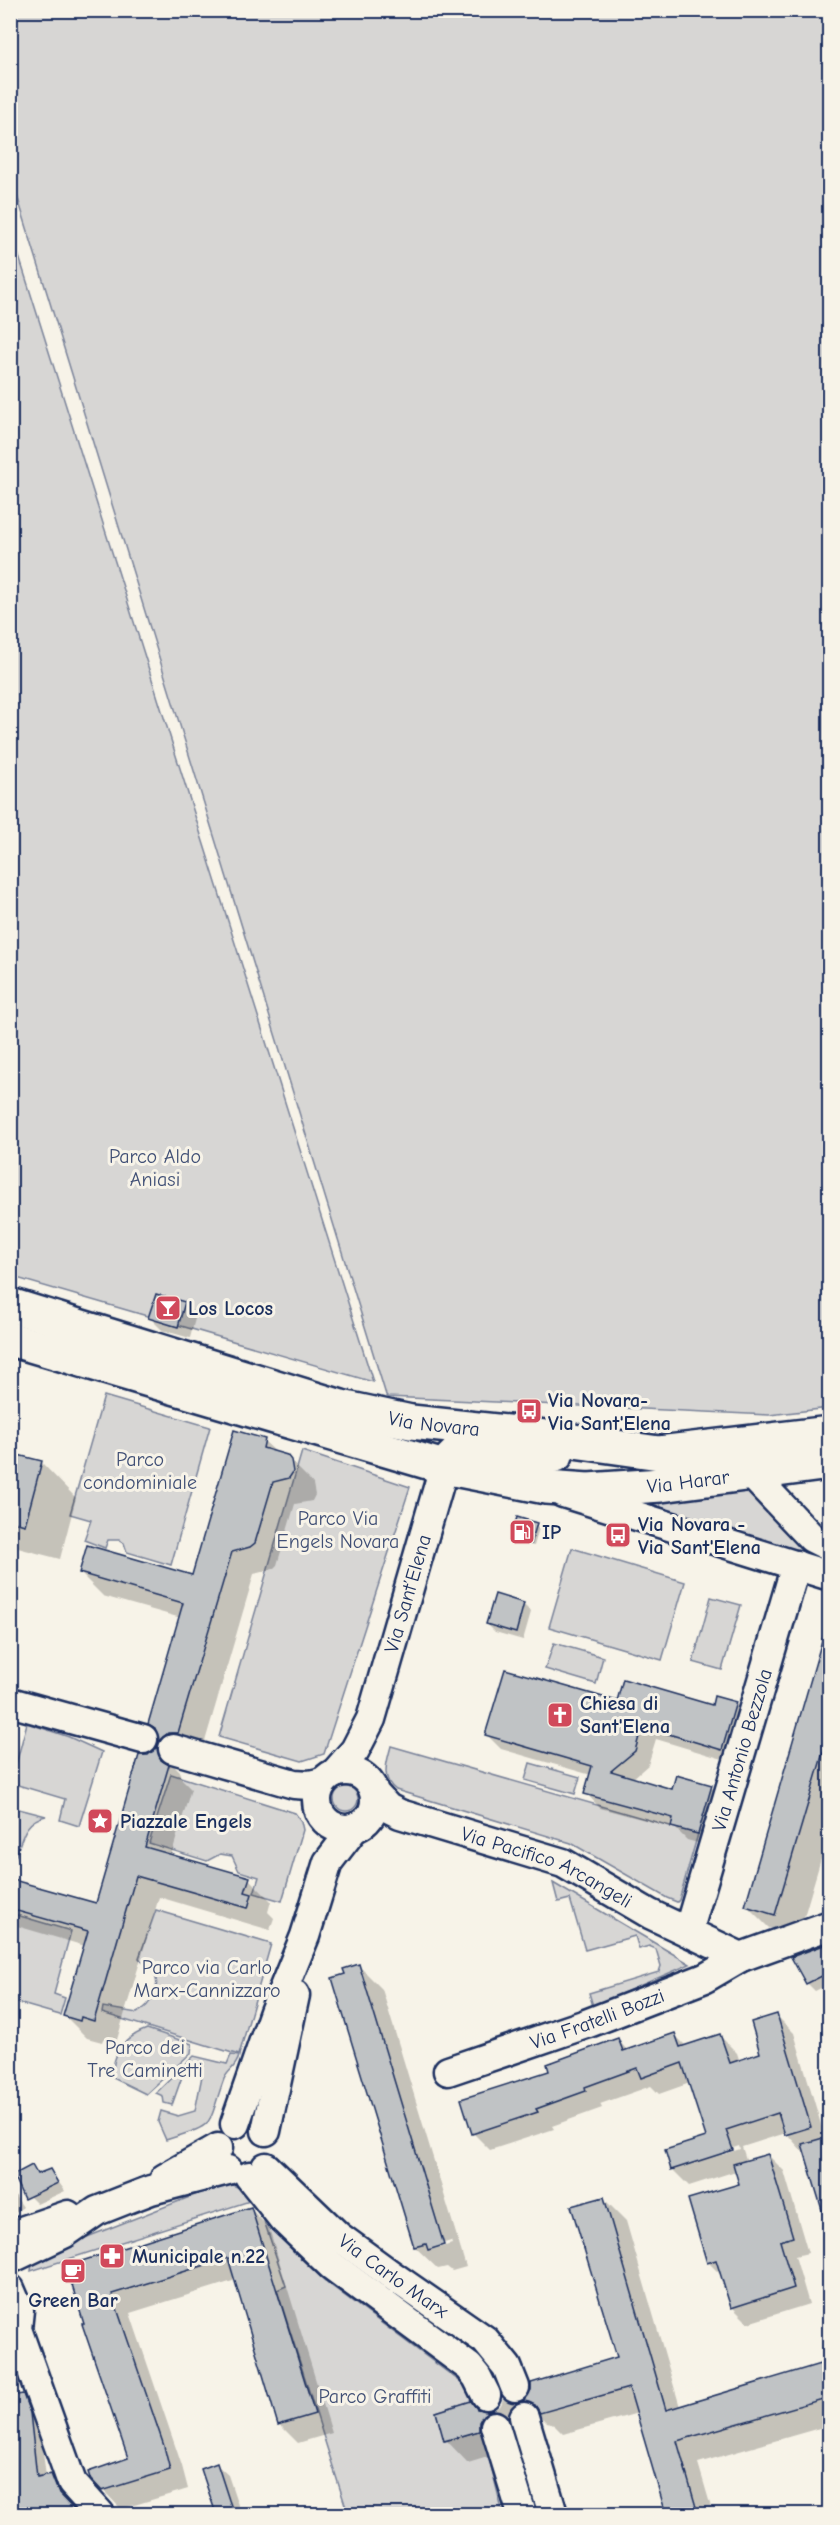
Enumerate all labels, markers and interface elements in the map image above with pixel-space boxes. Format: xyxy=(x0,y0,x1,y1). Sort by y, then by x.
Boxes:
park label: Parco Aldo Aniasi xyxy=(109,1145,201,1191)
bar icon: Los Locos xyxy=(153,1293,183,1323)
place label: Los Locos xyxy=(188,1297,273,1320)
place label: Via Novara- Via Sant'Elena xyxy=(548,1389,671,1435)
bus stop icon: Via Novara- Via Sant'Elena xyxy=(514,1396,544,1426)
street label: Via Novara xyxy=(386,1406,481,1441)
park label: Parco condominiale xyxy=(83,1448,197,1494)
street label: Via Harar xyxy=(646,1465,731,1497)
park label: Parco Via Engels Novara xyxy=(277,1507,399,1553)
place label: Via Novara - Via Sant'Elena xyxy=(638,1513,761,1559)
fuel station icon: IP xyxy=(507,1517,537,1547)
bus stop icon: Via Novara - Via Sant'Elena xyxy=(603,1520,633,1550)
place label: IP xyxy=(542,1521,561,1544)
street label: Via Sant’Elena xyxy=(379,1532,435,1655)
street label: Via Antonio Bezzola xyxy=(707,1666,776,1834)
place label: Chiesa di Sant'Elena xyxy=(580,1692,670,1738)
church icon: Chiesa di Sant'Elena xyxy=(545,1700,575,1730)
place icon: Piazzale Engels xyxy=(85,1806,115,1836)
place label: Piazzale Engels xyxy=(120,1810,251,1833)
street label: Via Pacifico Arcangeli xyxy=(459,1822,636,1912)
park label: Parco via Carlo Marx-Cannizzaro xyxy=(133,1956,281,2002)
street label: Via Fratelli Bozzi xyxy=(527,1983,667,2054)
park label: Parco dei Tre Caminetti xyxy=(87,2036,203,2082)
street label: Via Carlo Marx xyxy=(334,2229,453,2323)
pharmacy icon: Municipale n.22 xyxy=(97,2241,127,2271)
place label: Municipale n.22 xyxy=(132,2245,265,2268)
cafe icon: Green Bar xyxy=(58,2256,88,2286)
place label: Green Bar xyxy=(28,2289,118,2312)
park label: Parco Graffiti xyxy=(318,2385,432,2408)

